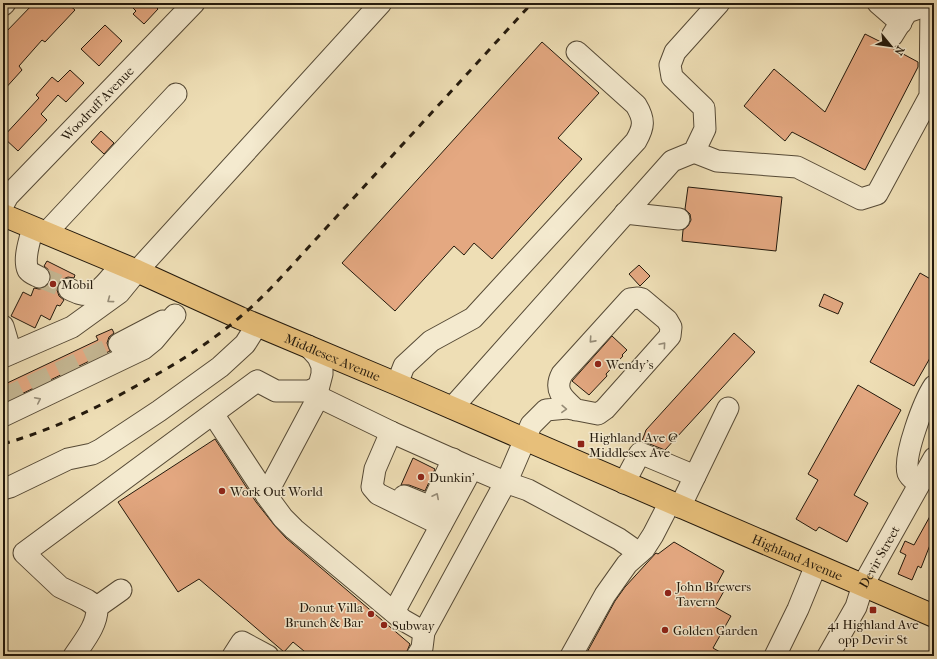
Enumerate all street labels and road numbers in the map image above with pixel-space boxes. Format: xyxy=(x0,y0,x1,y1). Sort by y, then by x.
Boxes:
street label: Woodruff Avenue xyxy=(57,63,137,144)
street label: Middlesex Avenue xyxy=(283,330,383,384)
street label: Devir Street xyxy=(855,522,902,591)
street label: Highland Avenue xyxy=(750,531,846,583)

